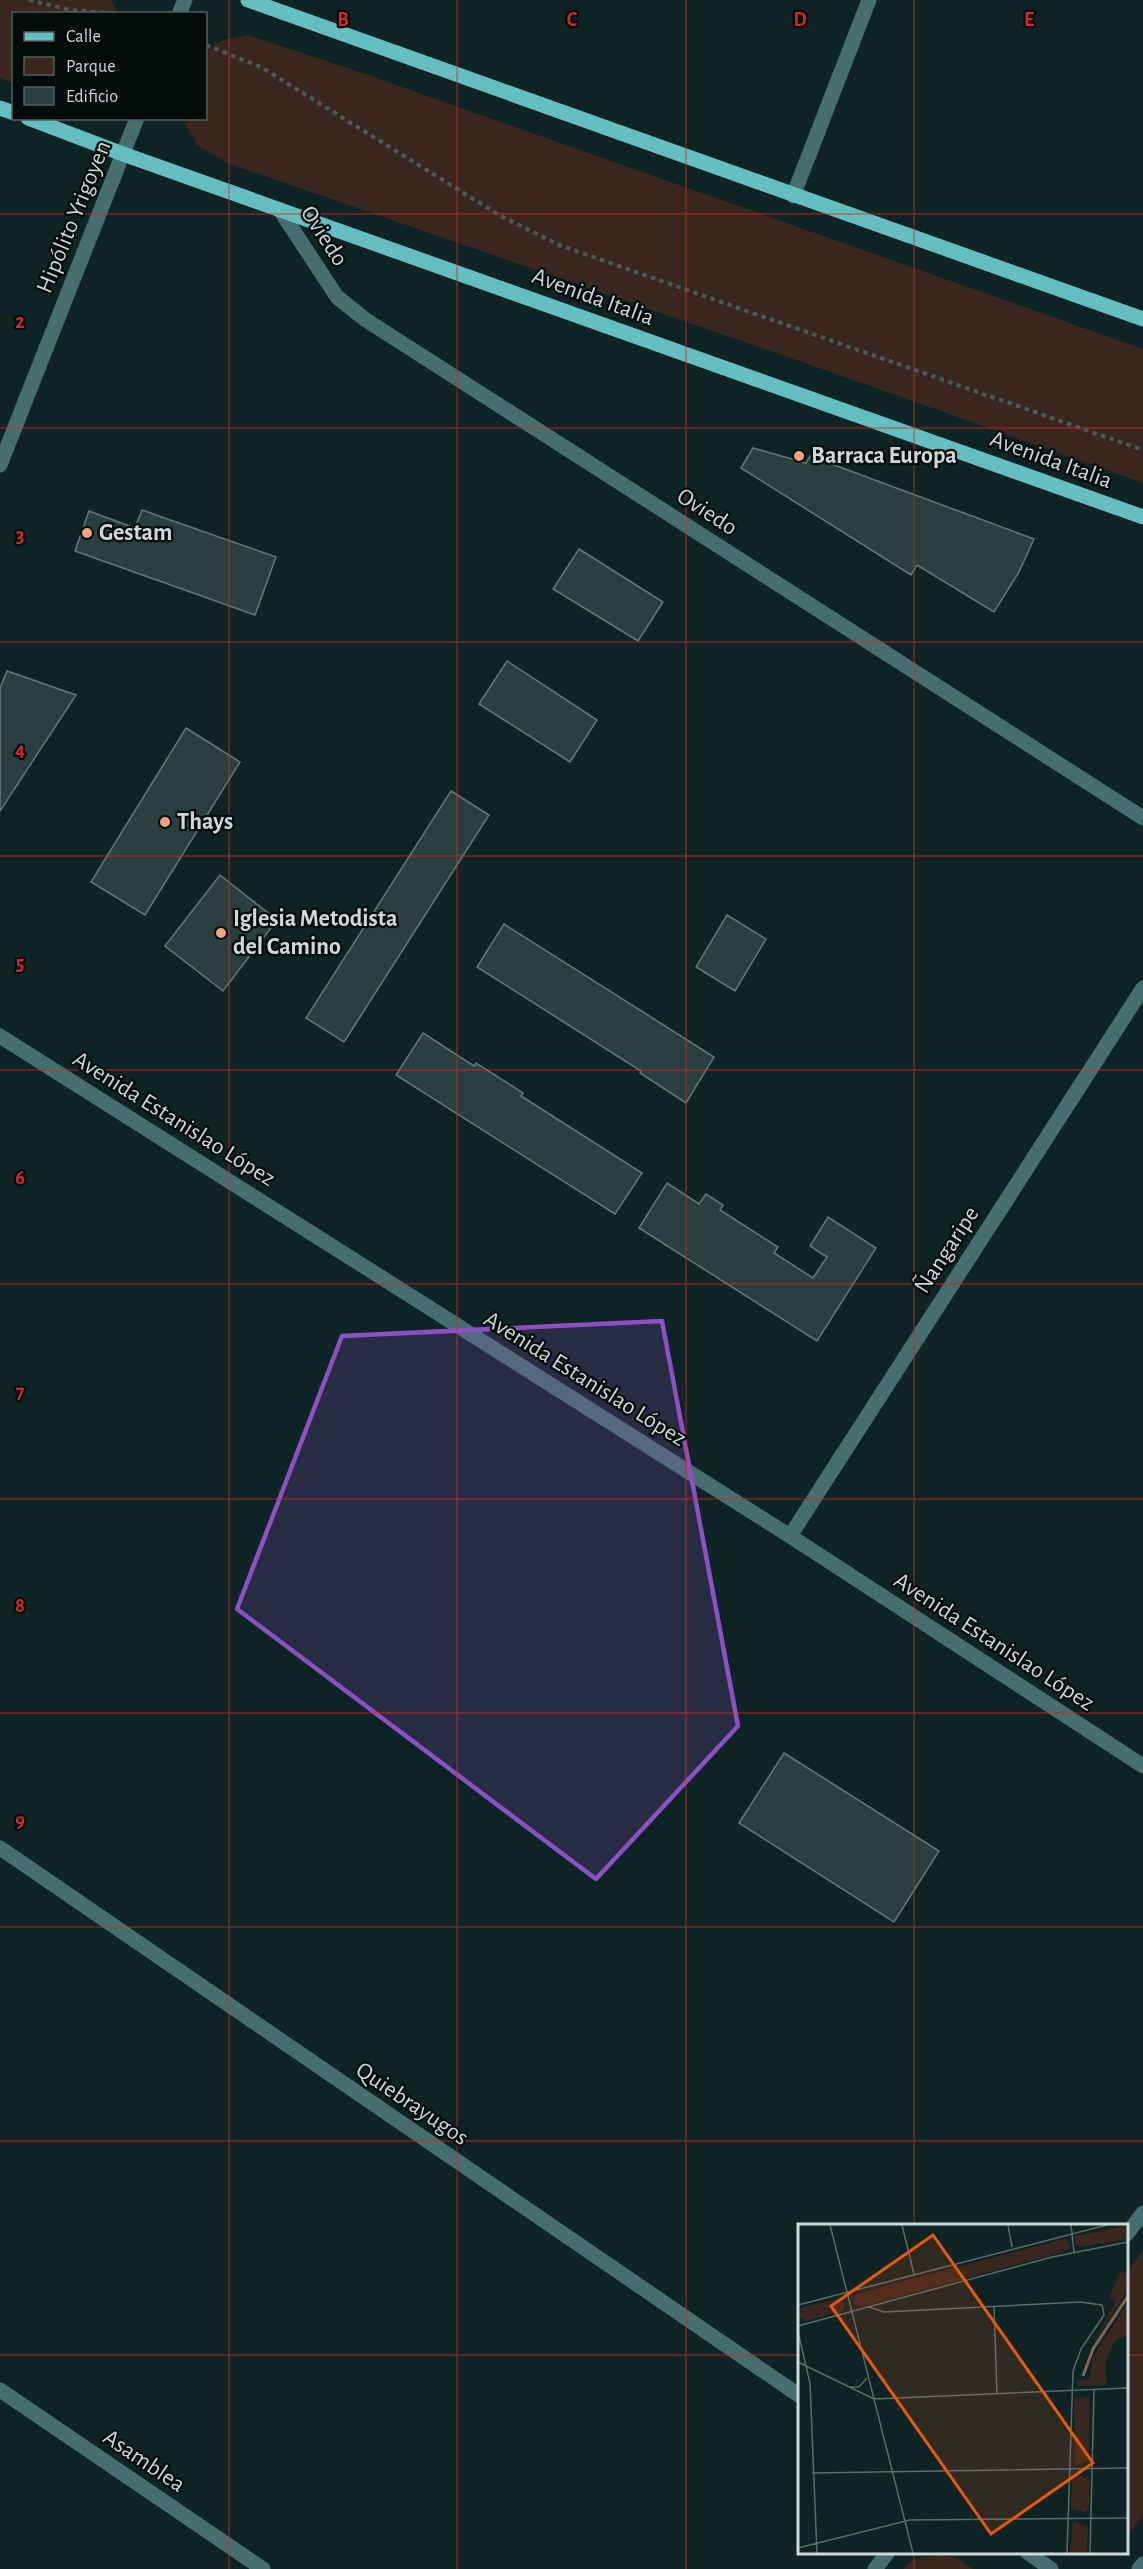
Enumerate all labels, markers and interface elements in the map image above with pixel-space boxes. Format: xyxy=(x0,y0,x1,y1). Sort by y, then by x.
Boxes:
text: B xyxy=(337,10,349,30)
text: C xyxy=(567,10,578,30)
text: D xyxy=(793,10,807,30)
text: E xyxy=(1024,10,1034,30)
legend xyxy=(12,12,207,120)
text: Calle xyxy=(66,28,101,46)
text: Parque xyxy=(66,58,115,76)
text: Edificio xyxy=(66,88,118,106)
street label: Hipólito Yrigoyen xyxy=(32,137,116,297)
street label: Oviedo xyxy=(296,202,352,270)
street label: Avenida Italia xyxy=(529,264,657,330)
text: 2 xyxy=(15,312,25,332)
street label: Avenida Italia xyxy=(987,427,1115,493)
place label: Barraca Europa xyxy=(811,444,957,468)
marker: Barraca Europa xyxy=(792,449,806,463)
street label: Oviedo xyxy=(673,484,741,540)
place label: Gestam xyxy=(99,521,172,545)
text: 3 xyxy=(16,526,24,546)
marker: Gestam xyxy=(80,526,94,540)
text: 4 xyxy=(15,740,25,760)
place label: Thays xyxy=(177,810,233,834)
marker: Thays xyxy=(158,815,172,829)
place label: Iglesia Metodista del Camino xyxy=(233,907,398,959)
marker: Iglesia Metodista del Camino xyxy=(214,926,228,940)
text: 5 xyxy=(16,954,24,974)
street label: Avenida Estanislao López xyxy=(69,1047,279,1191)
text: 6 xyxy=(15,1168,25,1188)
street label: Ñangaripe xyxy=(909,1201,984,1298)
street label: Avenida Estanislao López xyxy=(480,1307,690,1451)
text: 7 xyxy=(16,1382,25,1402)
street label: Avenida Estanislao López xyxy=(890,1568,1098,1716)
text: 8 xyxy=(15,1596,25,1616)
text: 9 xyxy=(15,1811,25,1831)
street label: Quiebrayugos xyxy=(352,2058,472,2150)
inset map xyxy=(798,2224,1128,2554)
street label: Asamblea xyxy=(99,2425,189,2497)

